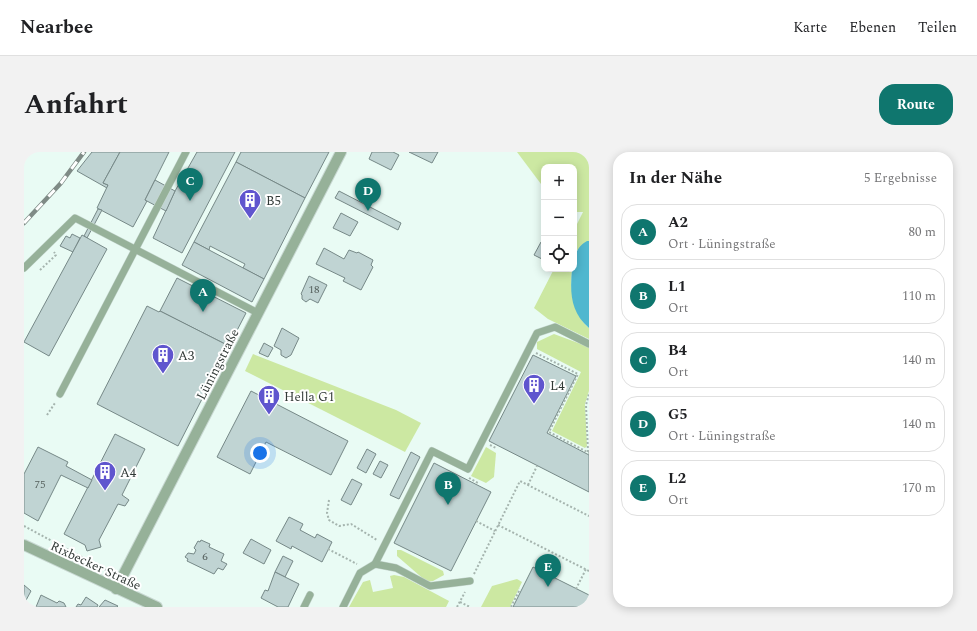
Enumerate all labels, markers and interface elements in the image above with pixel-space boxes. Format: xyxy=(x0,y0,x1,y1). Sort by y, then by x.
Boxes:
text: Nearbee xyxy=(20,13,93,42)
text: Karte xyxy=(793,17,827,38)
text: Ebenen xyxy=(849,17,896,38)
text: Teilen xyxy=(918,17,957,38)
text: Anfahrt xyxy=(24,83,128,126)
button: Route xyxy=(879,84,953,125)
map controls xyxy=(541,164,577,272)
button: + xyxy=(541,164,577,200)
text: In der Nähe xyxy=(629,165,722,191)
pin: C xyxy=(177,168,203,201)
text: 5 Ergebnisse xyxy=(864,168,937,188)
pin: D xyxy=(355,178,381,211)
building icon: B5 xyxy=(237,187,263,220)
place label: B5 xyxy=(266,191,281,211)
button: − xyxy=(541,200,577,236)
text: A2 xyxy=(668,211,688,234)
text: A xyxy=(638,222,648,242)
text: 80 m xyxy=(909,222,936,242)
text: Ort · Lüningstraße xyxy=(668,234,776,254)
button: locate xyxy=(541,236,577,272)
text: L1 xyxy=(668,275,686,298)
pin: A xyxy=(190,279,216,312)
house number: 18 xyxy=(309,281,320,298)
text: B xyxy=(638,286,648,306)
text: 110 m xyxy=(902,286,936,306)
text: Ort xyxy=(668,298,688,318)
street label: Lüningstraße xyxy=(191,325,244,404)
text: B4 xyxy=(668,339,687,362)
building icon: A3 xyxy=(150,342,176,375)
place label: A3 xyxy=(178,346,195,366)
text: C xyxy=(638,350,648,370)
text: 140 m xyxy=(902,350,936,370)
text: Ort xyxy=(668,362,688,382)
building icon: L4 xyxy=(521,372,547,405)
place label: L4 xyxy=(550,376,565,396)
building icon: Hella G1 xyxy=(256,383,282,416)
place label: Hella G1 xyxy=(284,387,335,407)
text: G5 xyxy=(668,403,688,426)
text: D xyxy=(638,414,648,434)
text: 140 m xyxy=(902,414,936,434)
text: Ort · Lüningstraße xyxy=(668,426,776,446)
your location xyxy=(250,443,270,463)
building icon: A4 xyxy=(92,459,118,492)
place label: A4 xyxy=(120,463,137,483)
text: L2 xyxy=(668,467,686,490)
pin: B xyxy=(435,472,461,505)
house number: 75 xyxy=(35,476,46,493)
text: E xyxy=(639,478,647,498)
text: 170 m xyxy=(902,478,936,498)
text: Ort xyxy=(668,490,688,510)
street label: Rixbecker Straße xyxy=(47,536,144,596)
house number: 6 xyxy=(202,548,208,565)
pin: E xyxy=(535,554,561,587)

